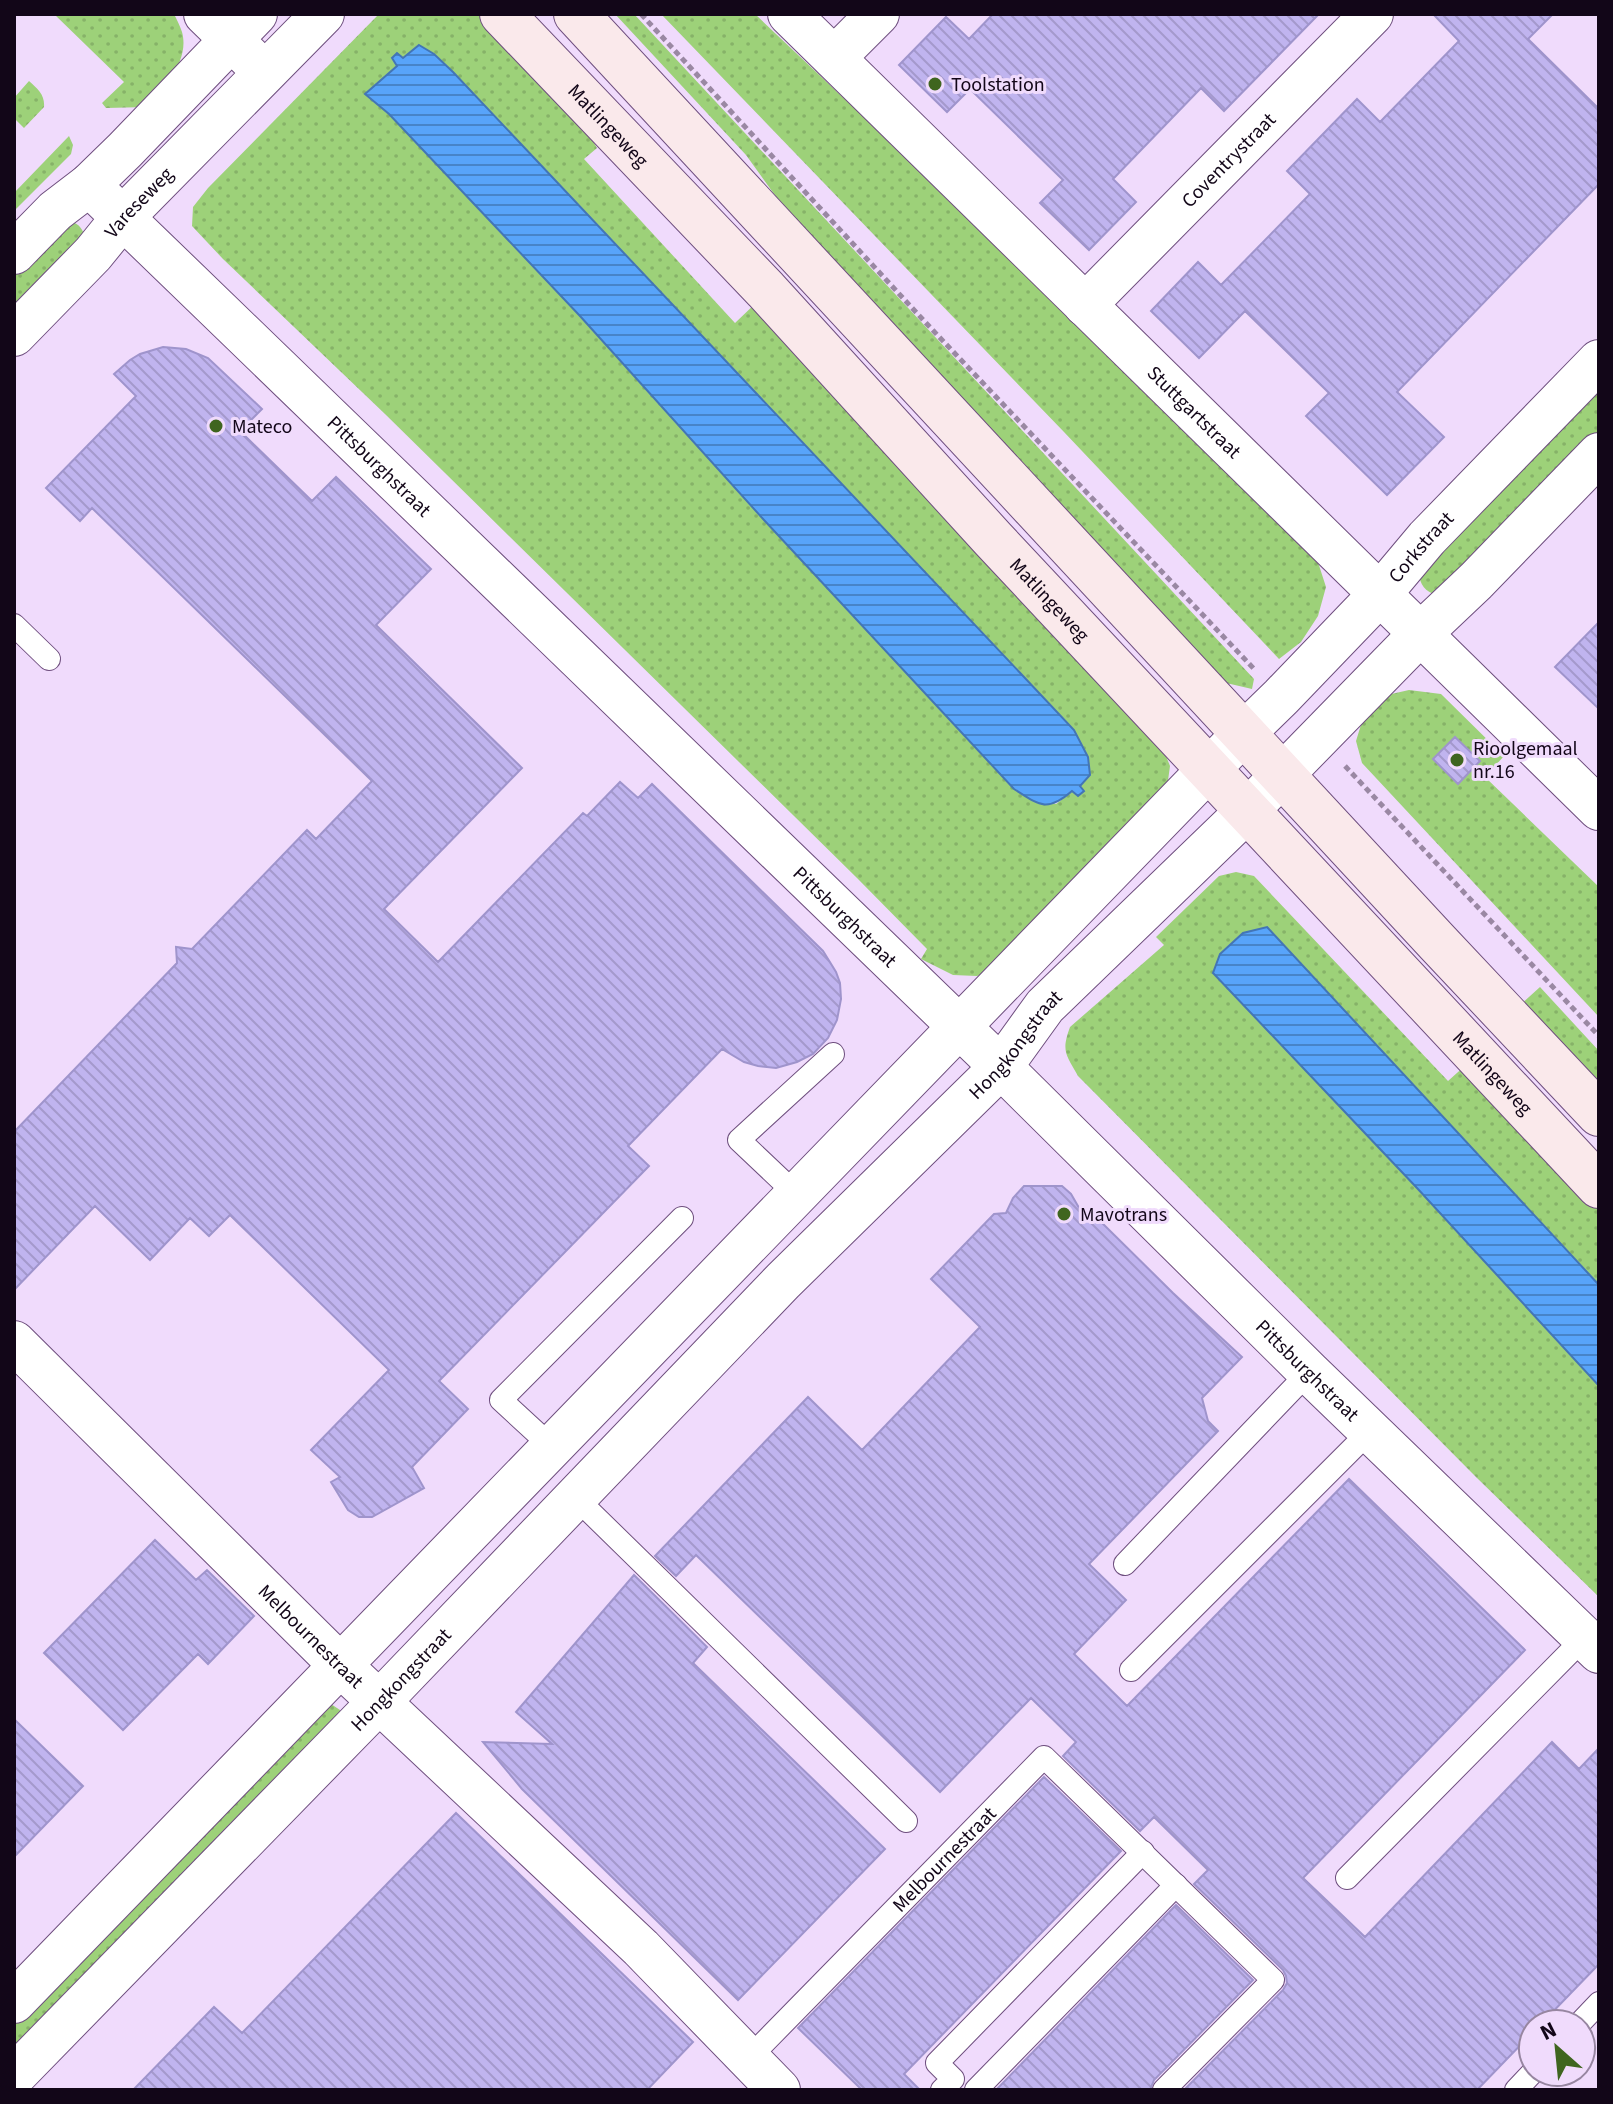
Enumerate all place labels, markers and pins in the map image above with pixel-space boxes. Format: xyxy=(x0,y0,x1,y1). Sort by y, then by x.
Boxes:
place label: Toolstation xyxy=(951,71,1045,99)
marker: Toolstation xyxy=(926,75,944,93)
place label: Mateco xyxy=(232,413,292,441)
marker: Mateco xyxy=(207,417,225,435)
place label: Rioolgemaal nr.16 xyxy=(1473,735,1578,786)
marker: Rioolgemaal nr.16 xyxy=(1448,751,1466,769)
place label: Mavotrans xyxy=(1080,1201,1167,1229)
marker: Mavotrans xyxy=(1055,1205,1073,1223)

